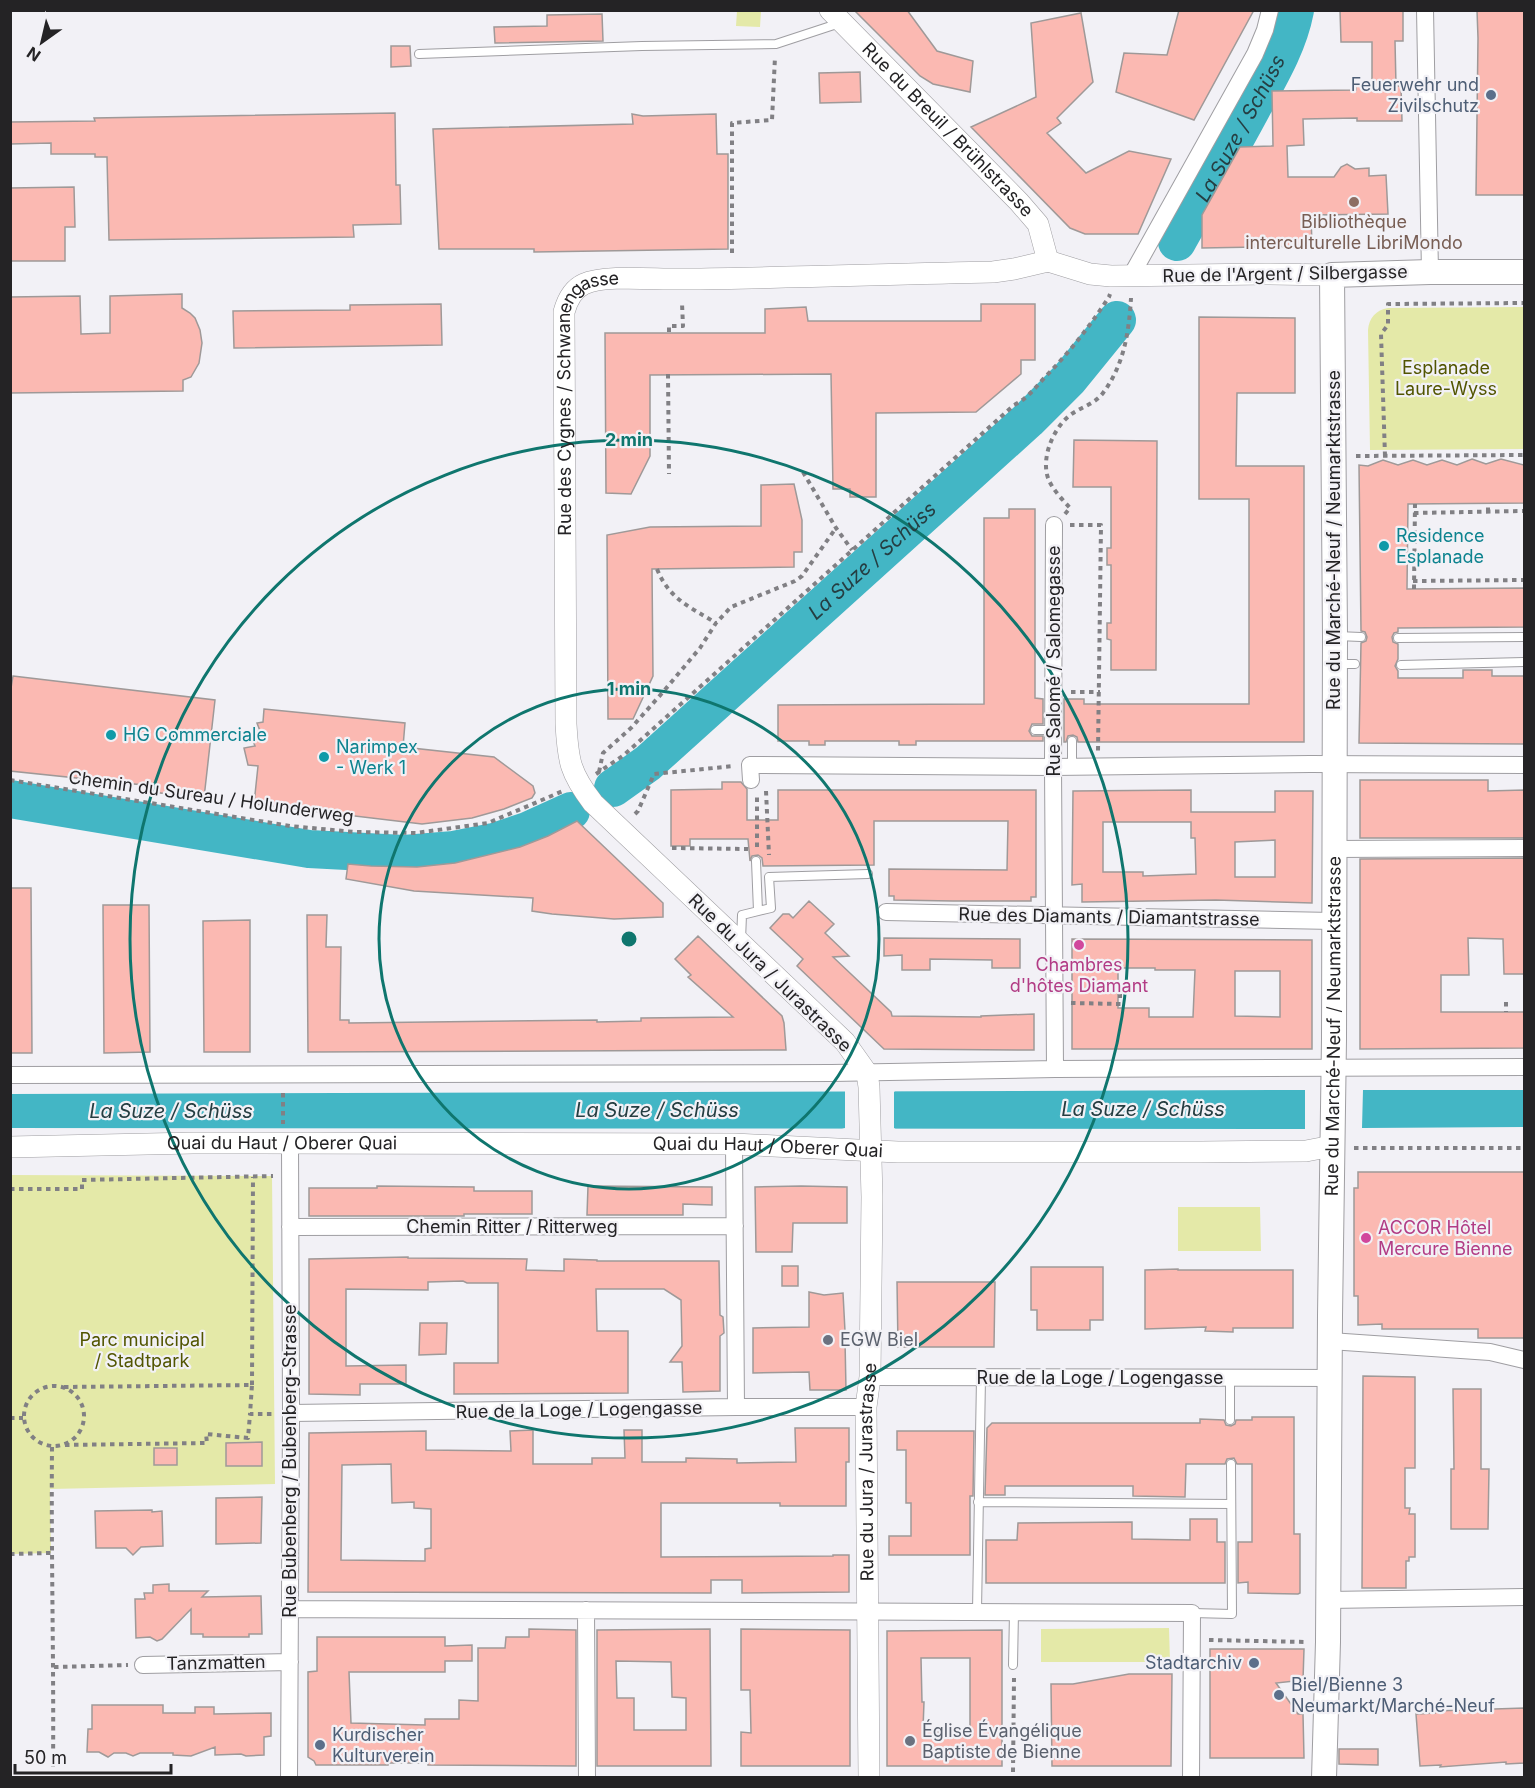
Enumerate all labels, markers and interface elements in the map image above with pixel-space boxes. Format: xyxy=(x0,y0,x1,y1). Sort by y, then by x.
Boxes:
north arrow xyxy=(12,12,72,72)
street label: Rue du Breuil / Brühlstrasse xyxy=(858,38,1038,221)
text: N xyxy=(23,43,44,66)
water label: La Suze / Schüss xyxy=(1190,51,1290,206)
place label: Feuerwehr und Zivilschutz xyxy=(1351,74,1479,116)
marker: Feuerwehr und Zivilschutz xyxy=(1484,88,1498,102)
marker: Bibliothèque interculturelle LibriMondo xyxy=(1347,195,1361,209)
place label: Bibliothèque interculturelle LibriMondo xyxy=(1245,211,1463,253)
street label: Rue de l'Argent / Silbergasse xyxy=(1162,261,1408,286)
street label: Rue des Cygnes / Schwanengasse xyxy=(553,267,620,536)
park label: Esplanade Laure-Wyss xyxy=(1395,357,1497,399)
street label: Rue du Marché-Neuf / Neumarktstrasse xyxy=(1323,370,1344,710)
text: 2 min xyxy=(605,429,653,450)
water label: La Suze / Schüss xyxy=(803,497,941,624)
place label: Residence Esplanade xyxy=(1396,525,1485,567)
marker: Residence Esplanade xyxy=(1377,539,1391,553)
street label: Rue Salomé / Salomegasse xyxy=(1043,545,1064,777)
text: 1 min xyxy=(607,678,651,699)
place label: HG Commerciale xyxy=(123,724,267,745)
marker: HG Commerciale xyxy=(104,728,118,742)
place label: Narimpex - Werk 1 xyxy=(336,736,418,778)
marker: Narimpex - Werk 1 xyxy=(317,750,331,764)
street label: Chemin du Sureau / Holunderweg xyxy=(67,766,355,827)
street label: Rue du Marché-Neuf / Neumarktstrasse xyxy=(1321,856,1344,1196)
street label: Rue du Jura / Jurastrasse xyxy=(684,889,856,1056)
street label: Rue des Diamants / Diamantstrasse xyxy=(958,903,1260,930)
centre of rings xyxy=(619,929,639,949)
marker: Chambres d'hôtes Diamant xyxy=(1072,938,1086,952)
place label: Chambres d'hôtes Diamant xyxy=(1010,954,1148,996)
water label: La Suze / Schüss xyxy=(1061,1097,1225,1121)
water label: La Suze / Schüss xyxy=(575,1098,739,1122)
water label: La Suze / Schüss xyxy=(89,1099,253,1123)
street label: Quai du Haut / Oberer Quai xyxy=(167,1132,397,1154)
street label: Quai du Haut / Oberer Quai xyxy=(653,1133,884,1161)
street label: Chemin Ritter / Ritterweg xyxy=(406,1216,618,1237)
place label: ACCOR Hôtel Mercure Bienne xyxy=(1378,1217,1513,1259)
marker: ACCOR Hôtel Mercure Bienne xyxy=(1359,1231,1373,1245)
street label: Rue Bubenberg / Bubenberg-Strasse xyxy=(279,1304,300,1618)
park label: Parc municipal / Stadtpark xyxy=(79,1329,205,1371)
place label: EGW Biel xyxy=(840,1329,918,1350)
marker: EGW Biel xyxy=(821,1333,835,1347)
street label: Rue du Jura / Jurastrasse xyxy=(855,1363,880,1581)
street label: Rue de la Loge / Logengasse xyxy=(977,1367,1223,1388)
street label: Rue de la Loge / Logengasse xyxy=(455,1397,703,1422)
street label: Tanzmatten xyxy=(166,1651,266,1674)
place label: Stadtarchiv xyxy=(1145,1652,1242,1673)
marker: Stadtarchiv xyxy=(1247,1656,1261,1670)
place label: Biel/Bienne 3 Neumarkt/Marché-Neuf xyxy=(1291,1674,1495,1716)
marker: Biel/Bienne 3 Neumarkt/Marché-Neuf xyxy=(1272,1688,1286,1702)
place label: Église Évangélique Baptiste de Bienne xyxy=(922,1719,1082,1762)
place label: Kurdischer Kulturverein xyxy=(332,1724,435,1766)
marker: Église Évangélique Baptiste de Bienne xyxy=(903,1734,917,1748)
scale bar xyxy=(15,1737,171,1775)
marker: Kurdischer Kulturverein xyxy=(313,1738,327,1752)
text: 50 m xyxy=(24,1747,67,1768)

